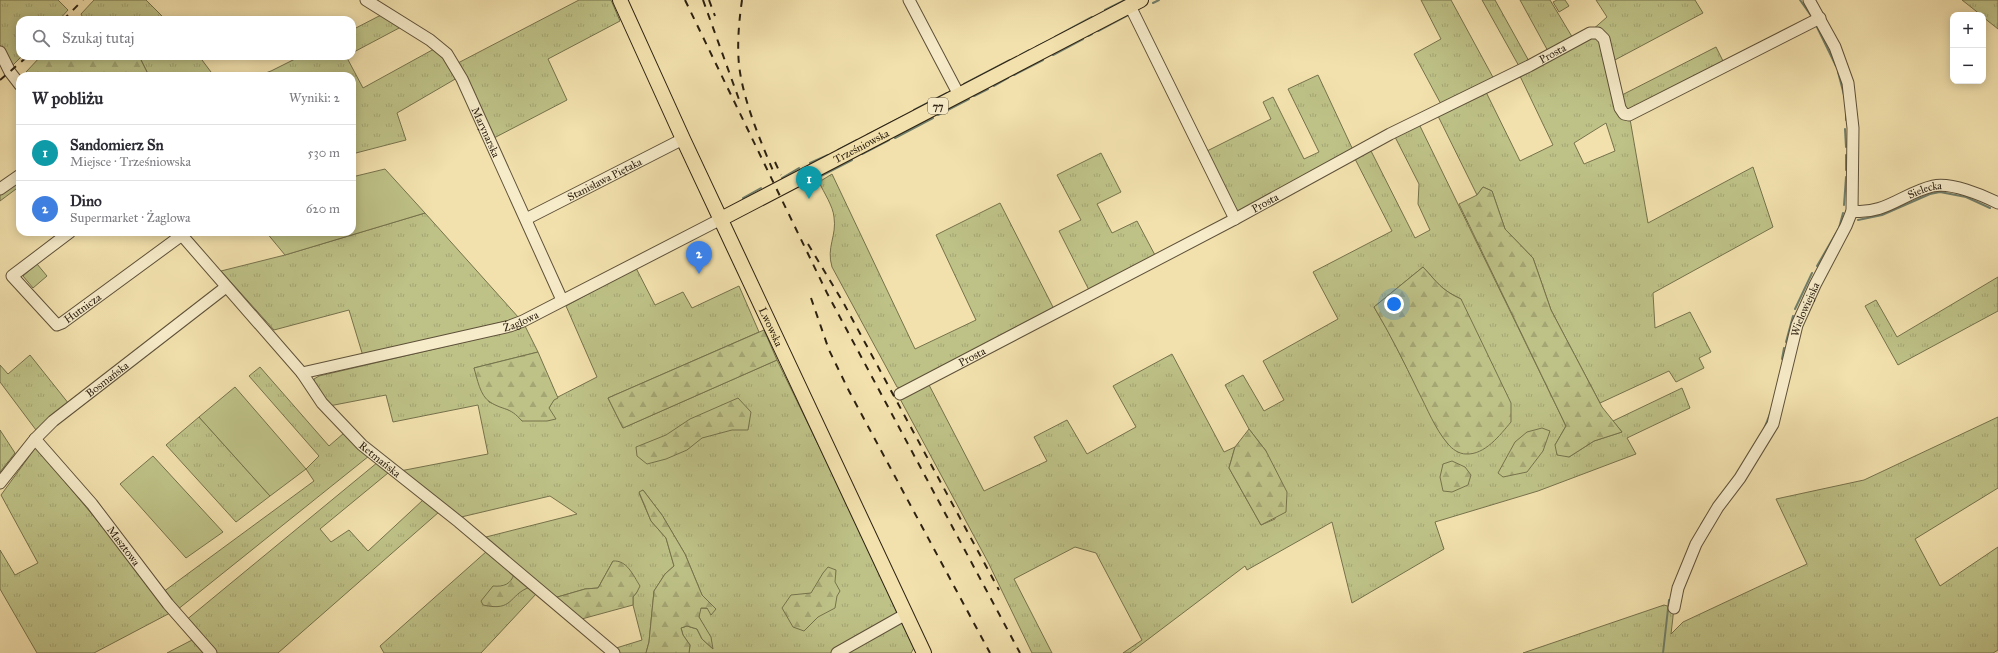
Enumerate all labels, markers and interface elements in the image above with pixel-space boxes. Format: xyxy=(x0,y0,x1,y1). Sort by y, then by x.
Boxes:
map controls xyxy=(1950,12,1986,84)
button: + xyxy=(1950,12,1986,48)
search box xyxy=(16,16,356,60)
icon: search xyxy=(30,27,52,49)
text: Szukaj tutaj xyxy=(62,29,134,47)
street label: Prosta xyxy=(1537,41,1569,66)
button: − xyxy=(1950,48,1986,84)
text: W pobliżu xyxy=(32,88,103,109)
text: Wyniki: 2 xyxy=(289,90,340,106)
road number: 77 xyxy=(928,98,948,114)
street label: Marynarska xyxy=(469,105,503,160)
street label: Trześniowska xyxy=(831,126,892,166)
text: Sandomierz Sn xyxy=(70,136,164,154)
text: 1 xyxy=(42,145,48,161)
text: 530 m xyxy=(307,145,340,161)
text: Miejsce · Trześniowska xyxy=(70,154,191,170)
street label: Stanisława Piętaka xyxy=(565,155,644,204)
pin: 1 xyxy=(796,166,822,199)
street label: Sielecka xyxy=(1905,179,1942,202)
street label: Prosta xyxy=(1249,190,1281,216)
text: Dino xyxy=(70,192,102,210)
text: 2 xyxy=(42,201,48,217)
text: 620 m xyxy=(306,201,340,217)
text: Supermarket · Żaglowa xyxy=(70,210,190,226)
pin: 2 xyxy=(686,241,712,274)
street label: Wielowiejska xyxy=(1788,280,1823,338)
street label: Hutnicza xyxy=(62,290,104,326)
your location xyxy=(1384,294,1404,314)
street label: Lwowska xyxy=(756,305,785,349)
street label: Żaglowa xyxy=(502,308,541,334)
street label: Prosta xyxy=(956,344,988,369)
street label: Bosmańska xyxy=(83,359,132,400)
street label: Retmańska xyxy=(356,439,403,480)
street label: Masztowa xyxy=(104,524,143,569)

